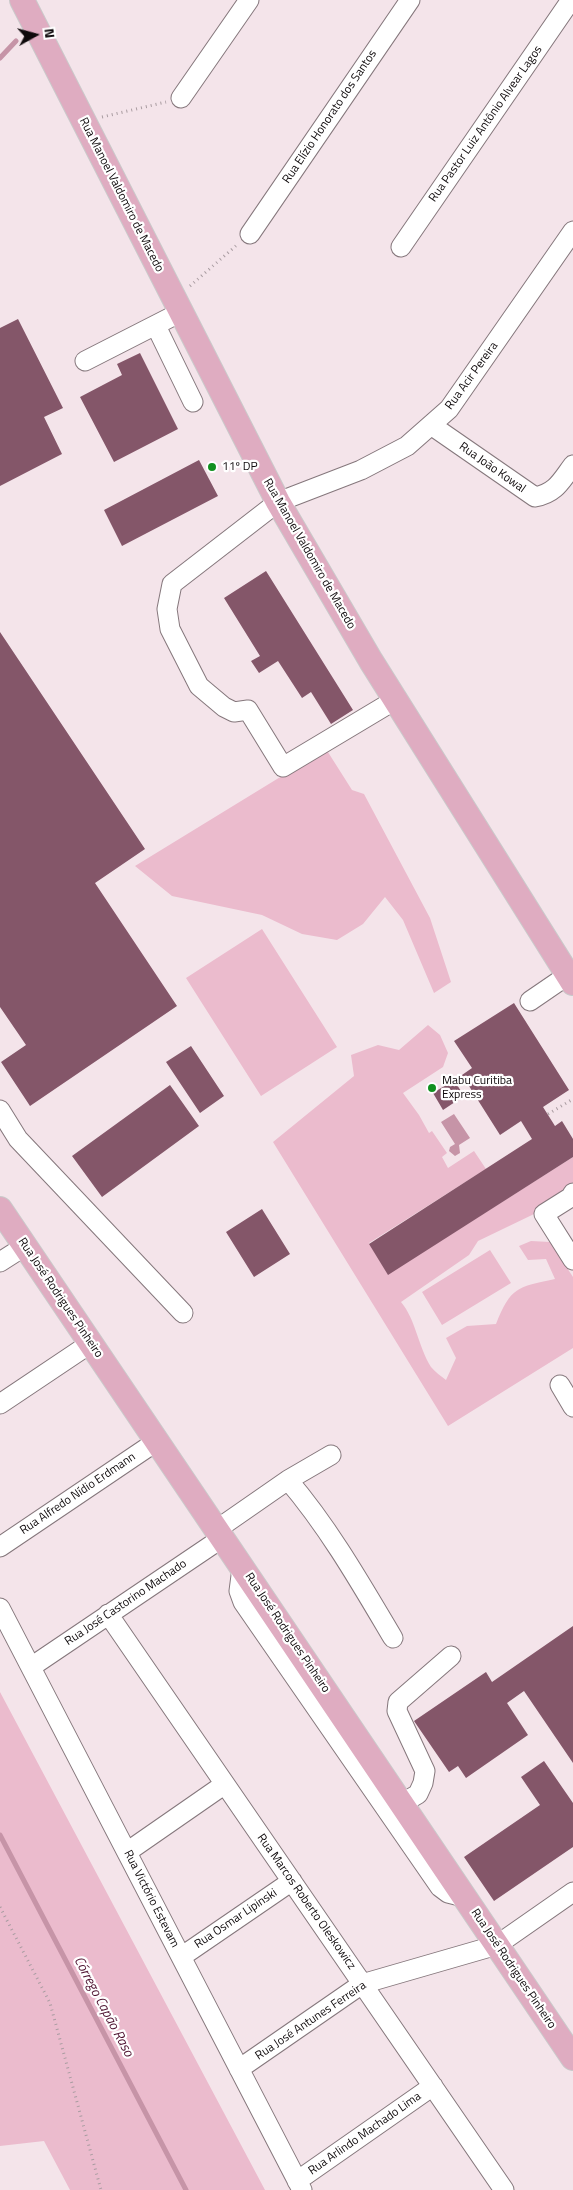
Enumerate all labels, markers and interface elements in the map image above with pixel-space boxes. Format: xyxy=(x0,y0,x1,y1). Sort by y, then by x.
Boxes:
north arrow xyxy=(10,10,60,60)
text: N xyxy=(39,27,61,39)
street label: Rua Pastor Luiz Antônio Alvear Lagos xyxy=(426,43,546,205)
street label: Rua Elízio Honorato dos Santos xyxy=(280,48,380,186)
street label: Rua Manoel Valdomiro de Macedo xyxy=(76,115,166,275)
street label: Rua Acir Pereira xyxy=(443,339,501,413)
street label: Rua João Kowal xyxy=(456,440,528,496)
place label: 11º DP xyxy=(222,460,257,474)
marker: 11º DP xyxy=(206,461,218,473)
street label: Rua Manoel Valdomiro de Macedo xyxy=(260,476,358,632)
place label: Mabu Curitiba Express xyxy=(442,1074,512,1102)
marker: Mabu Curitiba Express xyxy=(426,1082,438,1094)
street label: Rua José Rodrigues Pinheiro xyxy=(14,1235,106,1361)
street label: Rua Alfredo Nídio Erdmann xyxy=(17,1450,139,1538)
street label: Rua José Castorino Machado xyxy=(62,1557,190,1649)
street label: Rua José Rodrigues Pinheiro xyxy=(241,1570,333,1696)
street label: Rua Marcos Roberto Oleskowicz xyxy=(254,1831,358,1973)
street label: Rua Victório Estevam xyxy=(120,1848,182,1950)
street label: Rua Osmar Lipinski xyxy=(192,1886,280,1952)
street label: Rua José Rodrigues Pinheiro xyxy=(467,1906,559,2032)
water label: Córrego Capão Raso xyxy=(69,1954,137,2060)
street label: Rua José Antunes Ferreira xyxy=(253,1979,369,2063)
street label: Rua Arlindo Machado Lima xyxy=(306,2090,424,2178)

